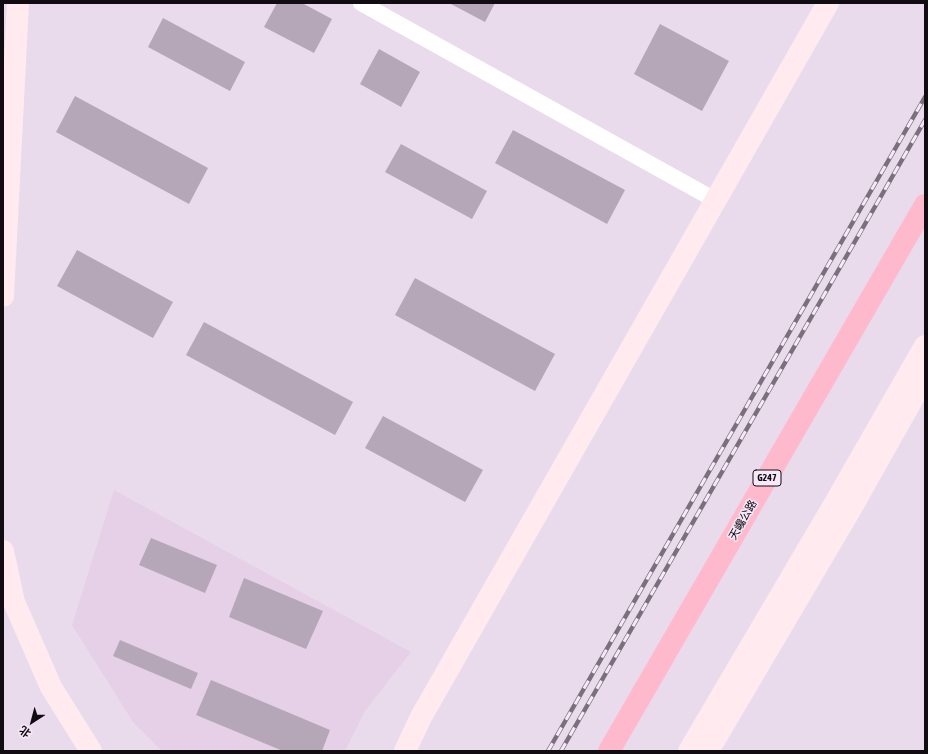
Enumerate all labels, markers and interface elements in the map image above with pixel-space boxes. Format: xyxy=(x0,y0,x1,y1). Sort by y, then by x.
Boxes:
road number: G247 xyxy=(753,470,781,486)
street label: 天巉公路 xyxy=(726,498,760,542)
north arrow xyxy=(12,702,52,742)
text: 北 xyxy=(17,724,33,740)

